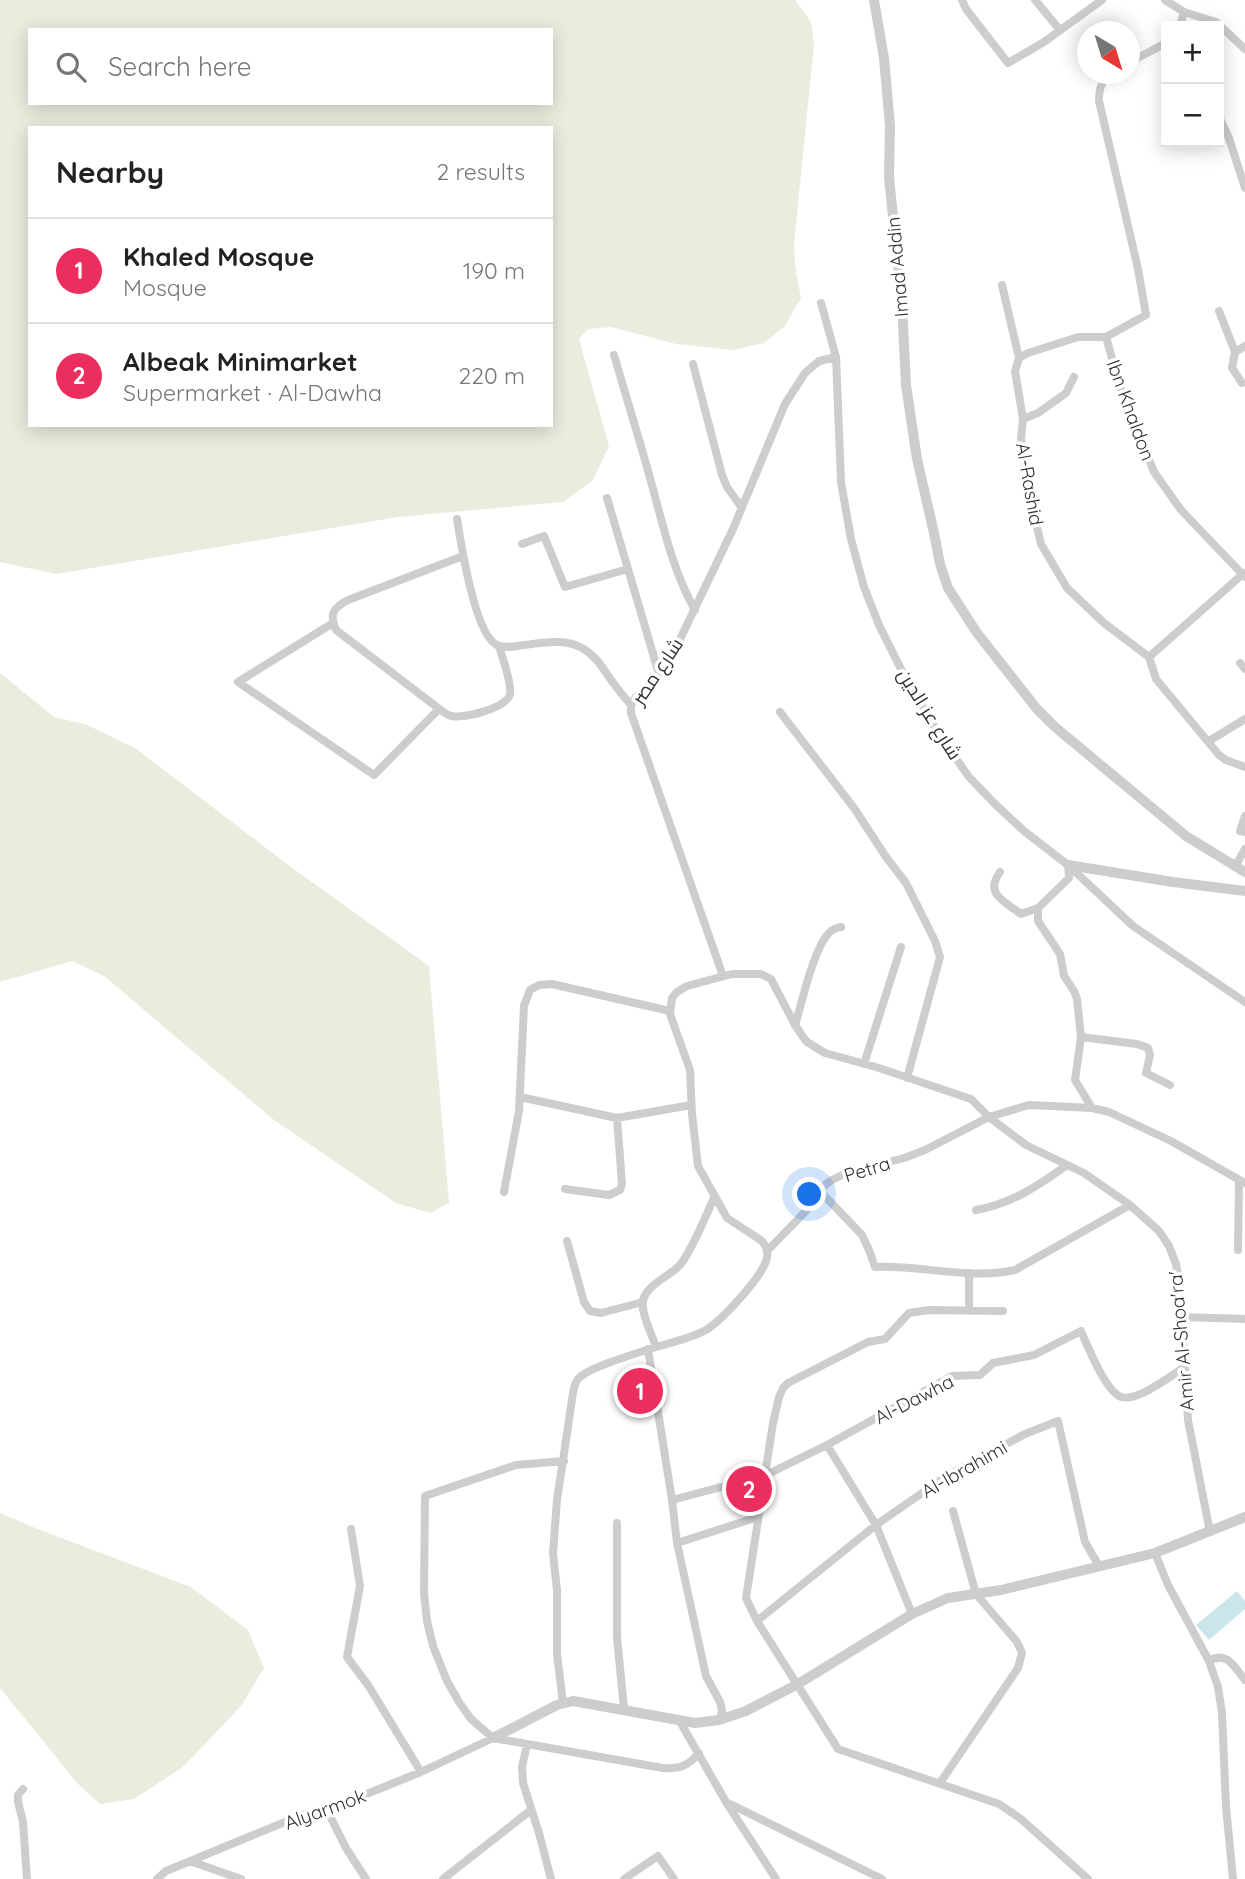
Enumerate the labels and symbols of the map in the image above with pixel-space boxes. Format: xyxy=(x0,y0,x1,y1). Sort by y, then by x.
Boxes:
north arrow xyxy=(1077,21,1140,84)
street label: Imad Addin xyxy=(881,216,913,318)
street label: Ibn Khaldon xyxy=(1102,356,1160,464)
street label: Al-Rashid xyxy=(1011,441,1049,527)
street label: شارع مصر xyxy=(625,633,690,711)
street label: شارع عز الدين xyxy=(891,664,967,765)
street label: Petra xyxy=(841,1151,893,1187)
your location xyxy=(792,1177,826,1211)
street label: Amir Al-Shoa'ra' xyxy=(1163,1270,1199,1412)
pin: 1 xyxy=(617,1365,663,1417)
street label: Al-Dawha xyxy=(870,1369,958,1429)
street label: Al-Ibrahimi xyxy=(917,1435,1011,1503)
pin: 2 xyxy=(726,1463,772,1515)
street label: Alyarmok xyxy=(281,1783,369,1835)

